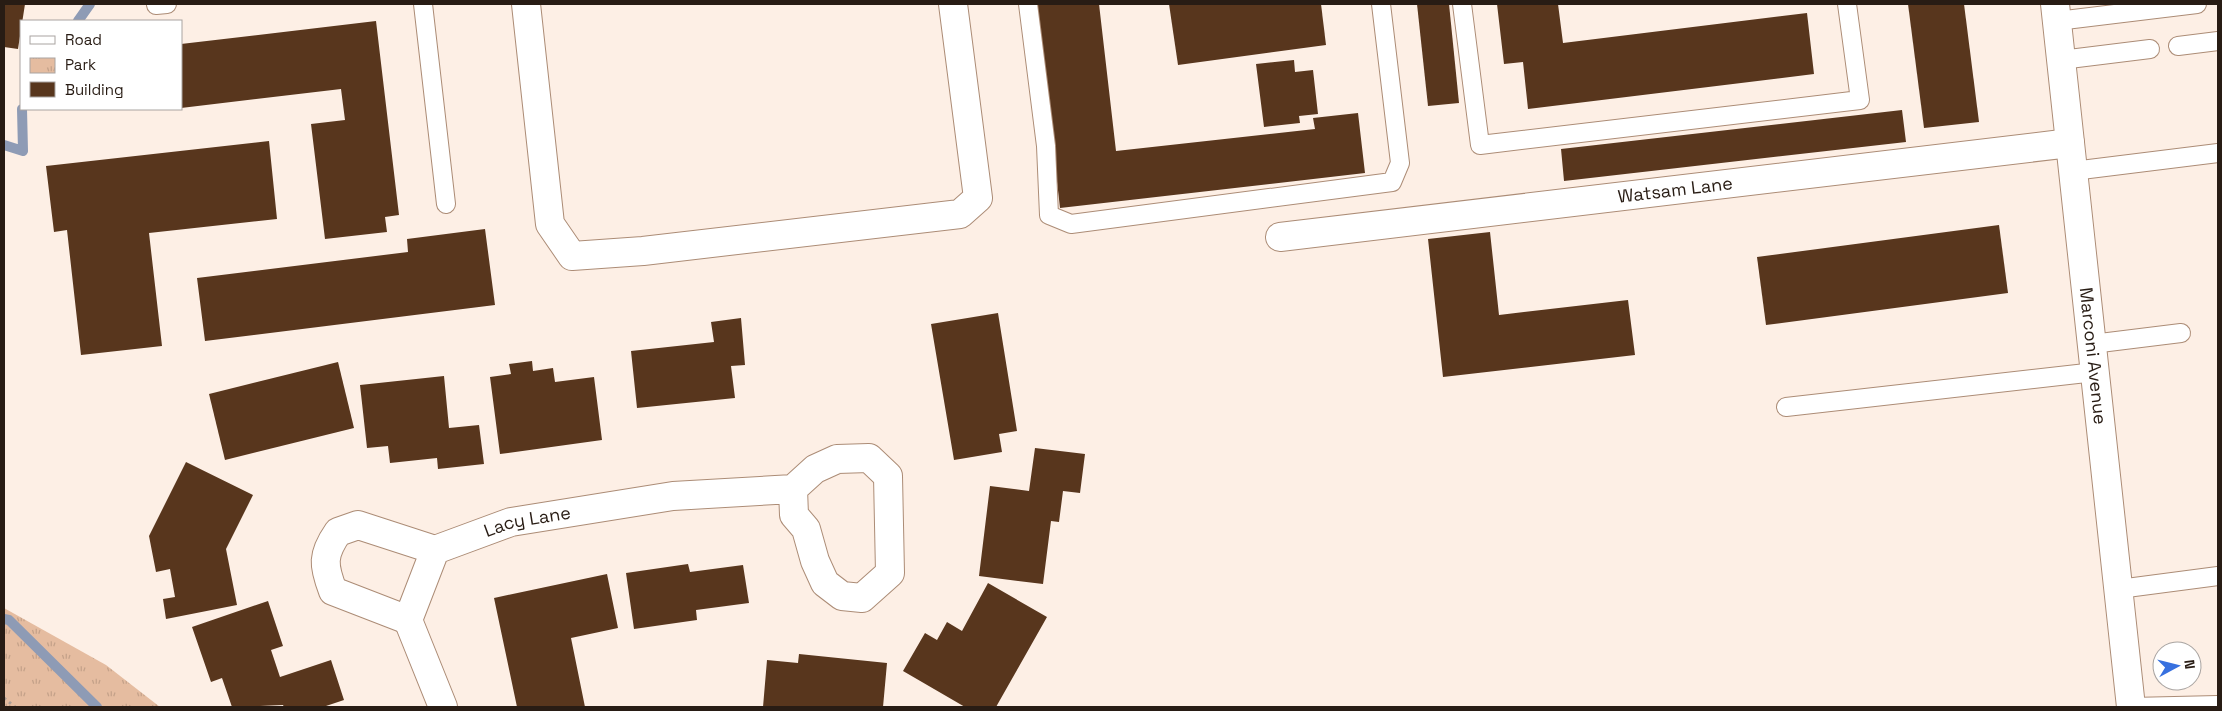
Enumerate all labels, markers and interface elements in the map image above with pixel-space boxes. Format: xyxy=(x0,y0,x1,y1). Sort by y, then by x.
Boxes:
legend xyxy=(20,20,182,110)
text: Road xyxy=(65,30,102,49)
text: Park xyxy=(65,55,96,74)
text: Building xyxy=(65,80,124,99)
street label: Watsam Lane xyxy=(1616,171,1734,208)
street label: Marconi Avenue xyxy=(2075,286,2112,426)
street label: Lacy Lane xyxy=(481,501,572,542)
north arrow xyxy=(2152,641,2202,691)
text: N xyxy=(2180,659,2199,670)

